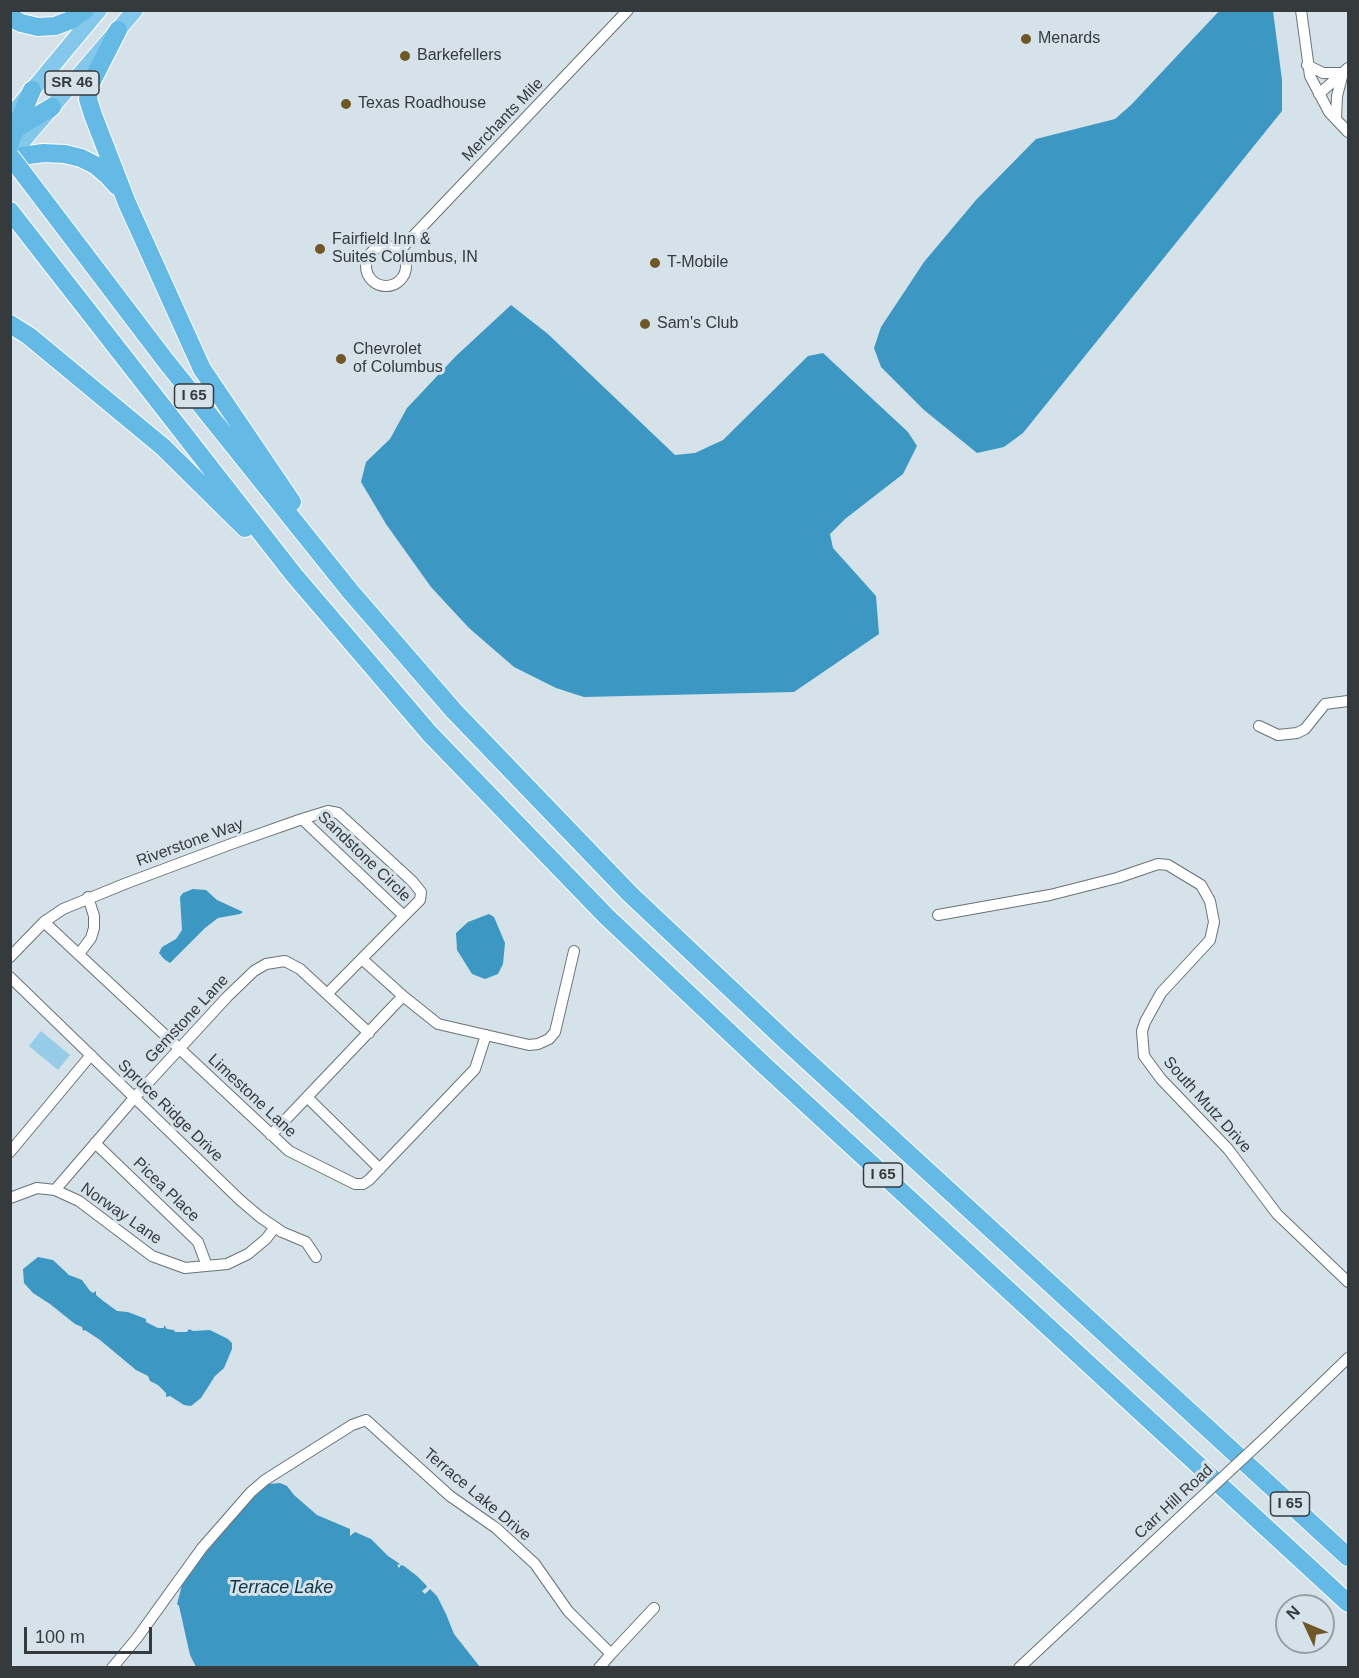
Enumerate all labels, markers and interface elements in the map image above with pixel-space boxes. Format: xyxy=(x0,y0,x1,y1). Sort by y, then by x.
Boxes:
place label: Menards xyxy=(1038,29,1100,49)
marker: Menards xyxy=(1019,32,1033,46)
place label: Barkefellers xyxy=(417,46,501,66)
marker: Barkefellers xyxy=(398,49,412,63)
road number: SR 46 xyxy=(45,71,99,95)
street label: Merchants Mile xyxy=(458,74,548,166)
place label: Texas Roadhouse xyxy=(358,94,486,114)
marker: Texas Roadhouse xyxy=(339,97,353,111)
place label: Fairfield Inn & Suites Columbus, IN xyxy=(332,230,478,268)
marker: Fairfield Inn & Suites Columbus, IN xyxy=(313,242,327,256)
place label: T-Mobile xyxy=(667,253,728,273)
marker: T-Mobile xyxy=(648,256,662,270)
place label: Sam's Club xyxy=(657,314,738,334)
marker: Sam's Club xyxy=(638,317,652,331)
place label: Chevrolet of Columbus xyxy=(353,340,443,378)
marker: Chevrolet of Columbus xyxy=(334,352,348,366)
road number: I 65 xyxy=(174,384,214,408)
street label: Sandstone Circle xyxy=(314,808,414,906)
street label: Riverstone Way xyxy=(134,815,246,871)
street label: Gemstone Lane xyxy=(141,971,233,1067)
street label: Limestone Lane xyxy=(204,1050,300,1142)
street label: South Mutz Drive xyxy=(1159,1053,1255,1157)
street label: Spruce Ridge Drive xyxy=(113,1056,227,1166)
street label: Picea Place xyxy=(129,1154,203,1226)
road number: I 65 xyxy=(864,1163,902,1187)
street label: Norway Lane xyxy=(77,1179,165,1249)
street label: Terrace Lake Drive xyxy=(419,1444,535,1546)
street label: Carr Hill Road xyxy=(1131,1461,1217,1543)
road number: I 65 xyxy=(1270,1492,1310,1516)
water label: Terrace Lake xyxy=(229,1577,333,1599)
north arrow xyxy=(1275,1594,1335,1654)
text: N xyxy=(1283,1602,1303,1623)
scale bar xyxy=(27,1615,154,1653)
text: 100 m xyxy=(35,1627,85,1647)

